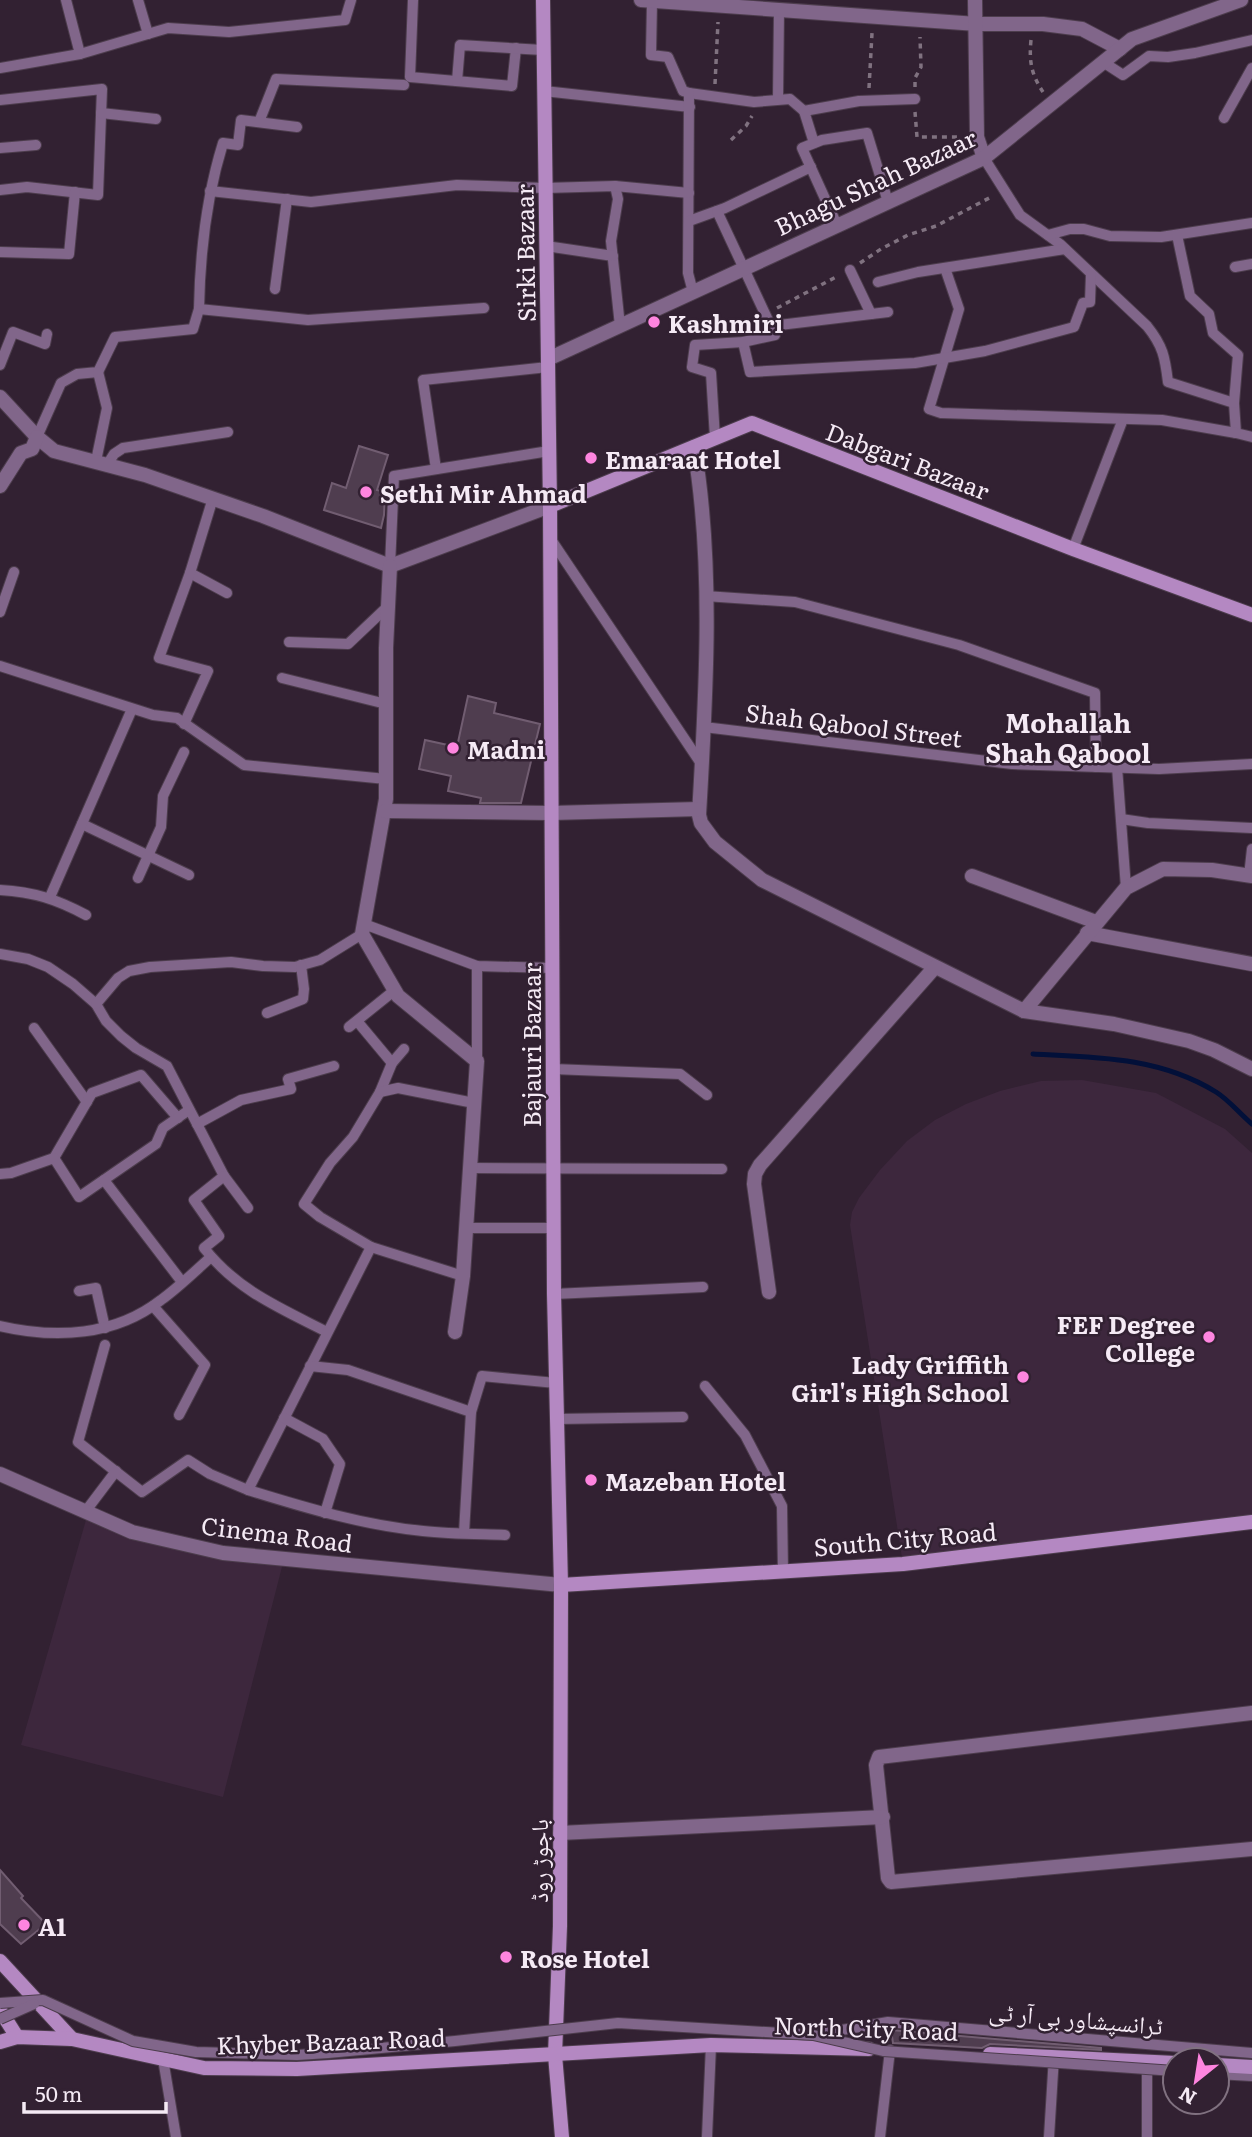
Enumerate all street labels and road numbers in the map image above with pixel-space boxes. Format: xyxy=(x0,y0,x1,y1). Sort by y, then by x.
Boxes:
street label: Bhagu Shah Bazaar xyxy=(768,119,982,243)
street label: Sirki Bazaar xyxy=(505,183,543,322)
street label: Dabgari Bazaar xyxy=(821,413,995,507)
street label: Shah Qabool Street xyxy=(744,693,965,755)
street label: Bajauri Bazaar xyxy=(513,962,548,1127)
street label: Cinema Road xyxy=(199,1506,355,1560)
street label: South City Road xyxy=(812,1513,998,1563)
street label: باجوڑ روڈ xyxy=(520,1819,555,1903)
street label: ٹرانسپشاور بی آر ٹی xyxy=(988,1992,1164,2042)
street label: North City Road xyxy=(773,2006,959,2048)
street label: Khyber Bazaar Road xyxy=(216,2018,447,2061)

